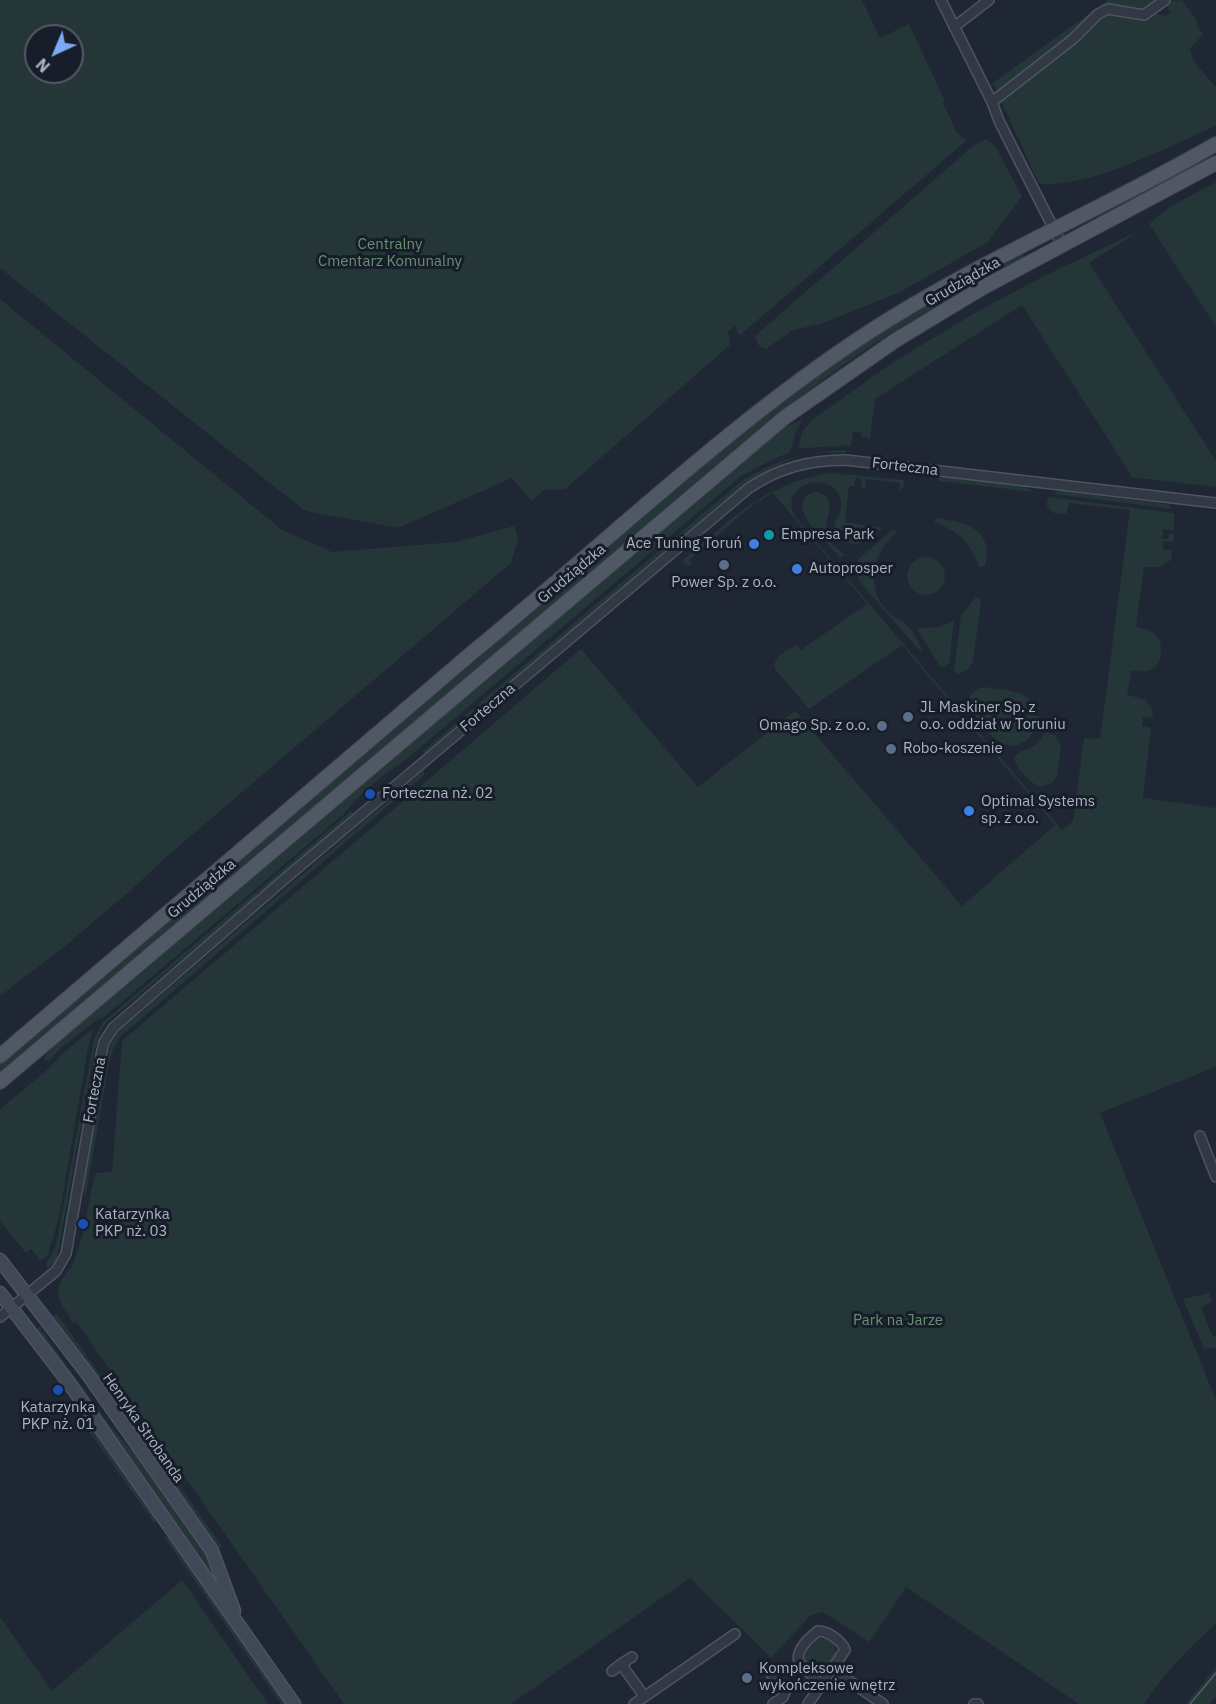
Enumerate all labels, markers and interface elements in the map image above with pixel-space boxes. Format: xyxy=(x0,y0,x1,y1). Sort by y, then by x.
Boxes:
north arrow xyxy=(24,24,84,84)
text: N xyxy=(32,54,54,77)
park label: Centralny Cmentarz Komunalny xyxy=(318,236,462,271)
street label: Grudziądzka xyxy=(922,253,1004,311)
street label: Forteczna xyxy=(871,454,939,480)
place label: Empresa Park xyxy=(781,526,874,544)
marker: Empresa Park xyxy=(762,528,776,542)
place label: Ace Tuning Toruń xyxy=(626,535,742,553)
marker: Ace Tuning Toruń xyxy=(747,537,761,551)
street label: Grudziądzka xyxy=(534,540,610,608)
marker: Power Sp. z o.o. xyxy=(717,558,731,572)
place label: Autoprosper xyxy=(809,560,893,578)
marker: Autoprosper xyxy=(790,562,804,576)
place label: Power Sp. z o.o. xyxy=(671,574,777,592)
street label: Forteczna xyxy=(457,680,519,736)
place label: JL Maskiner Sp. z o.o. oddział w Toruniu xyxy=(920,699,1066,734)
marker: JL Maskiner Sp. z o.o. oddział w Toruniu xyxy=(901,710,915,724)
place label: Omago Sp. z o.o. xyxy=(759,717,870,735)
marker: Omago Sp. z o.o. xyxy=(875,719,889,733)
place label: Robo-koszenie xyxy=(903,740,1003,758)
marker: Robo-koszenie xyxy=(884,742,898,756)
place label: Forteczna nż. 02 xyxy=(382,785,493,803)
marker: Forteczna nż. 02 xyxy=(363,787,377,801)
place label: Optimal Systems sp. z o.o. xyxy=(981,793,1095,828)
marker: Optimal Systems sp. z o.o. xyxy=(962,804,976,818)
street label: Grudziądzka xyxy=(164,855,240,923)
street label: Forteczna xyxy=(80,1056,110,1124)
place label: Katarzynka PKP nż. 03 xyxy=(95,1206,170,1241)
marker: Katarzynka PKP nż. 03 xyxy=(76,1217,90,1231)
park label: Park na Jarze xyxy=(853,1312,943,1330)
street label: Henryka Strobanda xyxy=(98,1370,188,1486)
marker: Katarzynka PKP nż. 01 xyxy=(51,1383,65,1397)
place label: Katarzynka PKP nż. 01 xyxy=(21,1399,95,1434)
place label: Kompleksowe wykończenie wnętrz xyxy=(759,1660,895,1695)
marker: Kompleksowe wykończenie wnętrz xyxy=(740,1671,754,1685)

